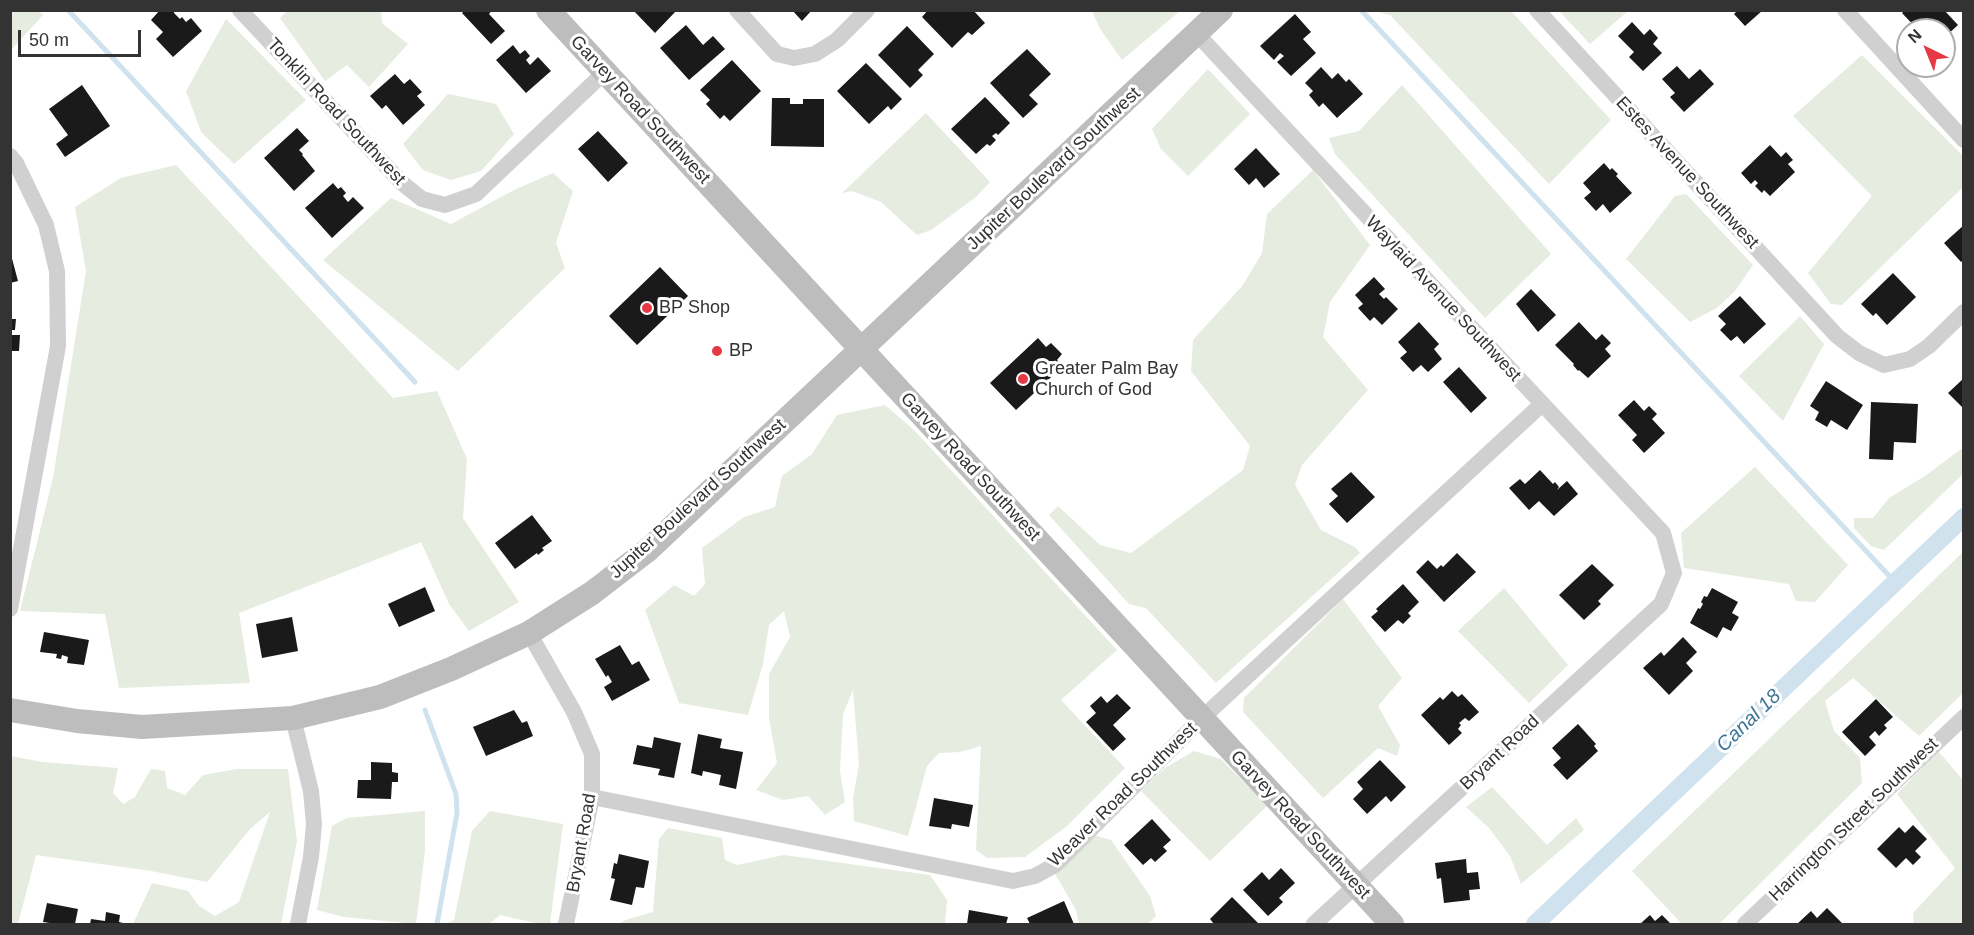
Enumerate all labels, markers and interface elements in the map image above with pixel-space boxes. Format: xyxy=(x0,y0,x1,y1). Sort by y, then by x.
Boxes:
scale bar xyxy=(21,18,144,56)
north arrow xyxy=(1896,18,1956,78)
text: N xyxy=(1905,26,1925,46)
text: 50 m xyxy=(29,30,69,50)
street label: Garvey Road Southwest xyxy=(566,31,714,189)
street label: Tonklin Road Southwest xyxy=(262,34,410,190)
street label: Jupiter Boulevard Southwest xyxy=(963,83,1145,255)
street label: Estes Avenue Southwest xyxy=(1611,93,1763,253)
street label: Waylaid Avenue Southwest xyxy=(1361,212,1525,386)
place label: BP Shop xyxy=(659,297,730,319)
marker: BP Shop xyxy=(640,301,654,315)
place label: BP xyxy=(729,340,753,362)
marker: BP xyxy=(710,344,724,358)
place label: Greater Palm Bay Church of God xyxy=(1035,358,1178,400)
marker: Greater Palm Bay Church of God xyxy=(1016,372,1030,386)
street label: Garvey Road Southwest xyxy=(896,388,1044,546)
street label: Jupiter Boulevard Southwest xyxy=(606,414,790,584)
water label: Canal 18 xyxy=(1712,685,1786,757)
street label: Bryant Road xyxy=(1456,711,1544,795)
street label: Weaver Road Southwest xyxy=(1044,718,1202,872)
street label: Harrington Street Southwest xyxy=(1765,734,1943,906)
street label: Garvey Road Southwest xyxy=(1226,746,1374,904)
street label: Bryant Road xyxy=(563,792,601,894)

